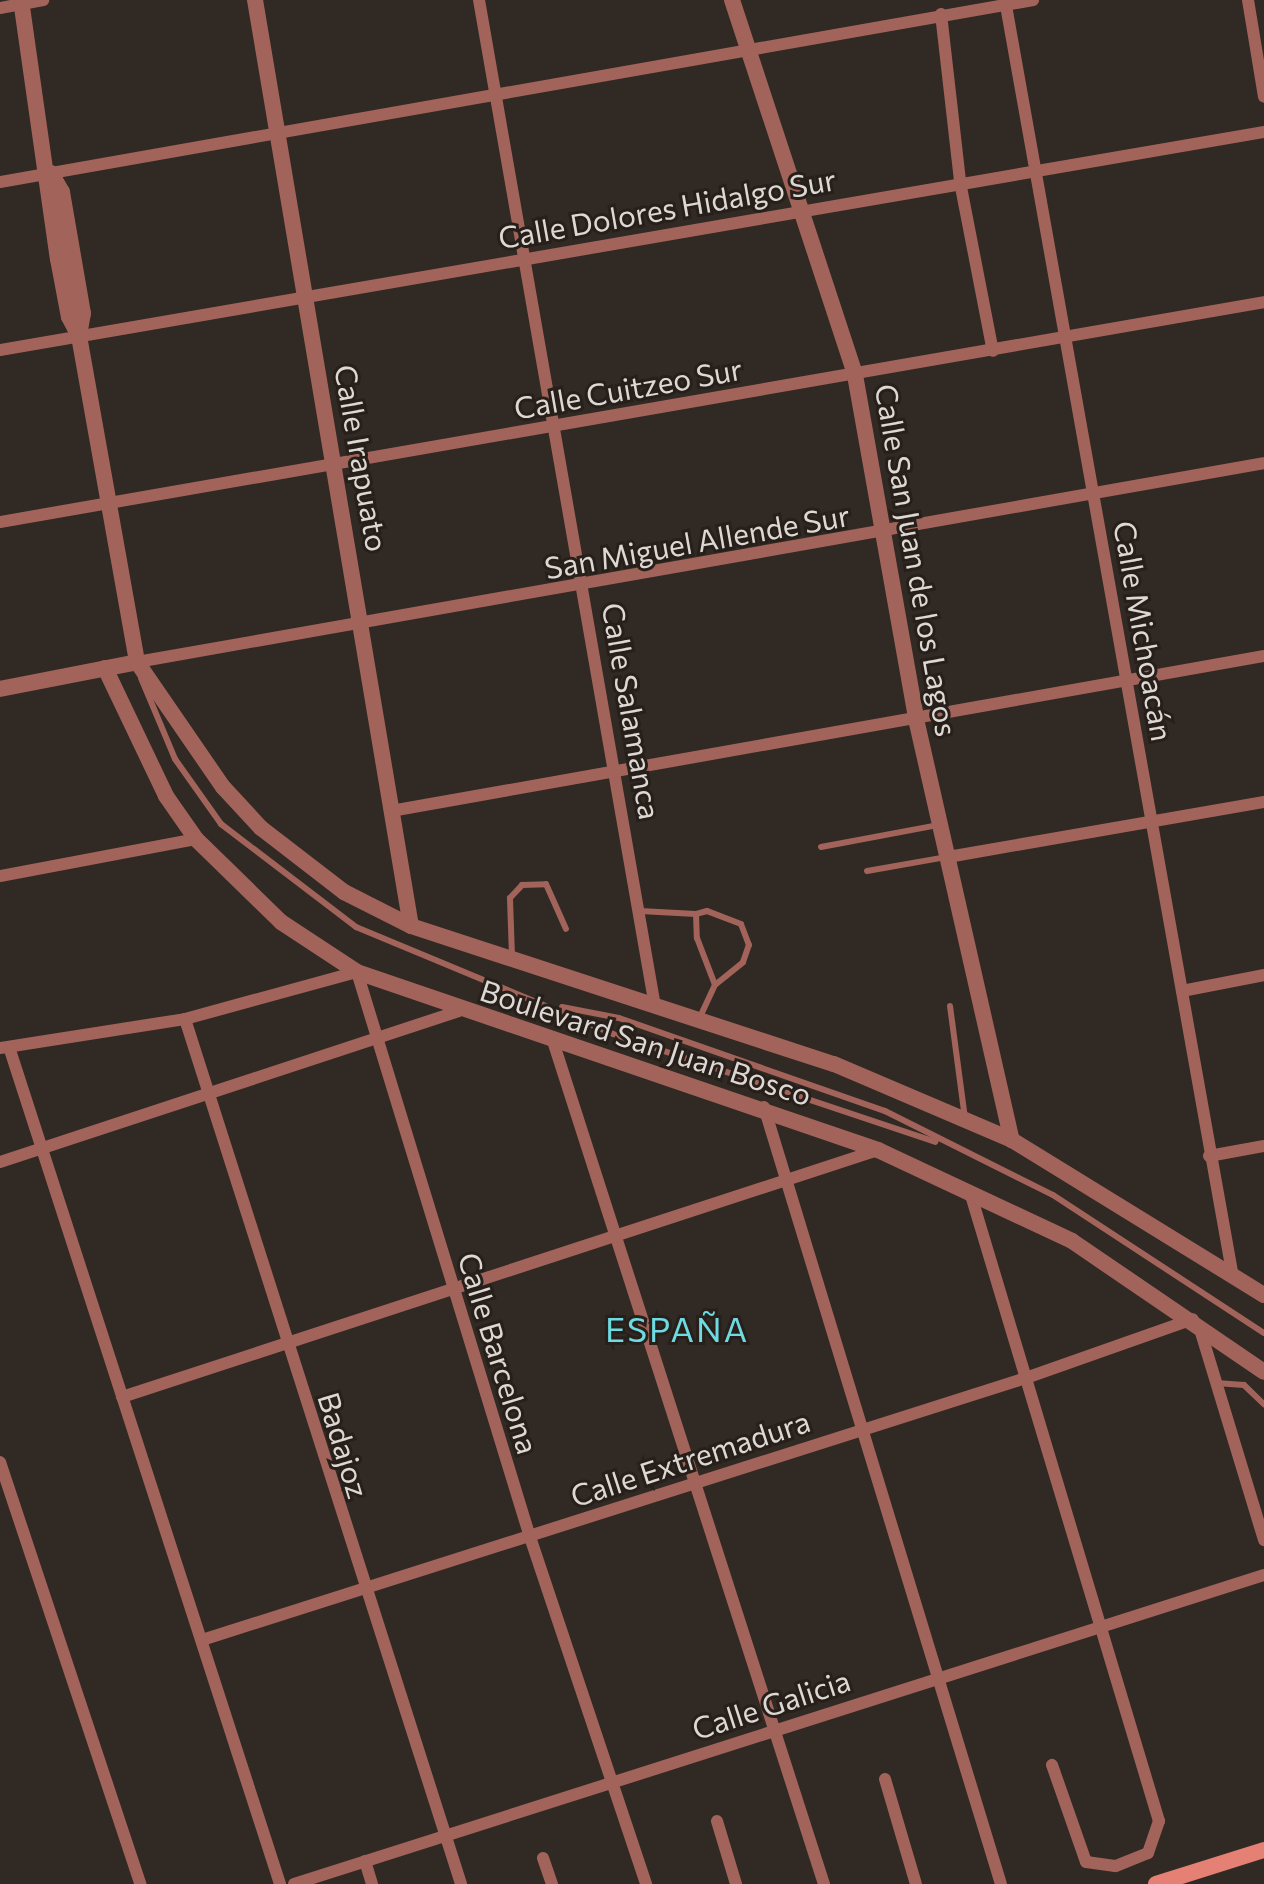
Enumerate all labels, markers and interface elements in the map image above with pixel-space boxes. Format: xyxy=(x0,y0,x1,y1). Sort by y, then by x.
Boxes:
street label: Calle Dolores Hidalgo Sur xyxy=(495,161,839,255)
street label: Calle Cuitzeo Sur xyxy=(511,350,745,426)
street label: Calle Irapuato xyxy=(328,362,396,554)
street label: Calle San Juan de los Lagos xyxy=(868,381,966,739)
street label: San Miguel Allende Sur xyxy=(542,496,852,586)
street label: Calle Michoacán xyxy=(1107,518,1181,744)
street label: Calle Salamanca xyxy=(595,600,669,822)
street label: Boulevard San Juan Bosco xyxy=(476,971,816,1113)
street label: Calle Barcelona xyxy=(451,1248,547,1458)
district label: ESPAÑA xyxy=(605,1309,749,1349)
street label: Badajoz xyxy=(311,1388,377,1502)
street label: Calle Extremadura xyxy=(566,1402,814,1514)
street label: Calle Galicia xyxy=(687,1661,855,1747)

